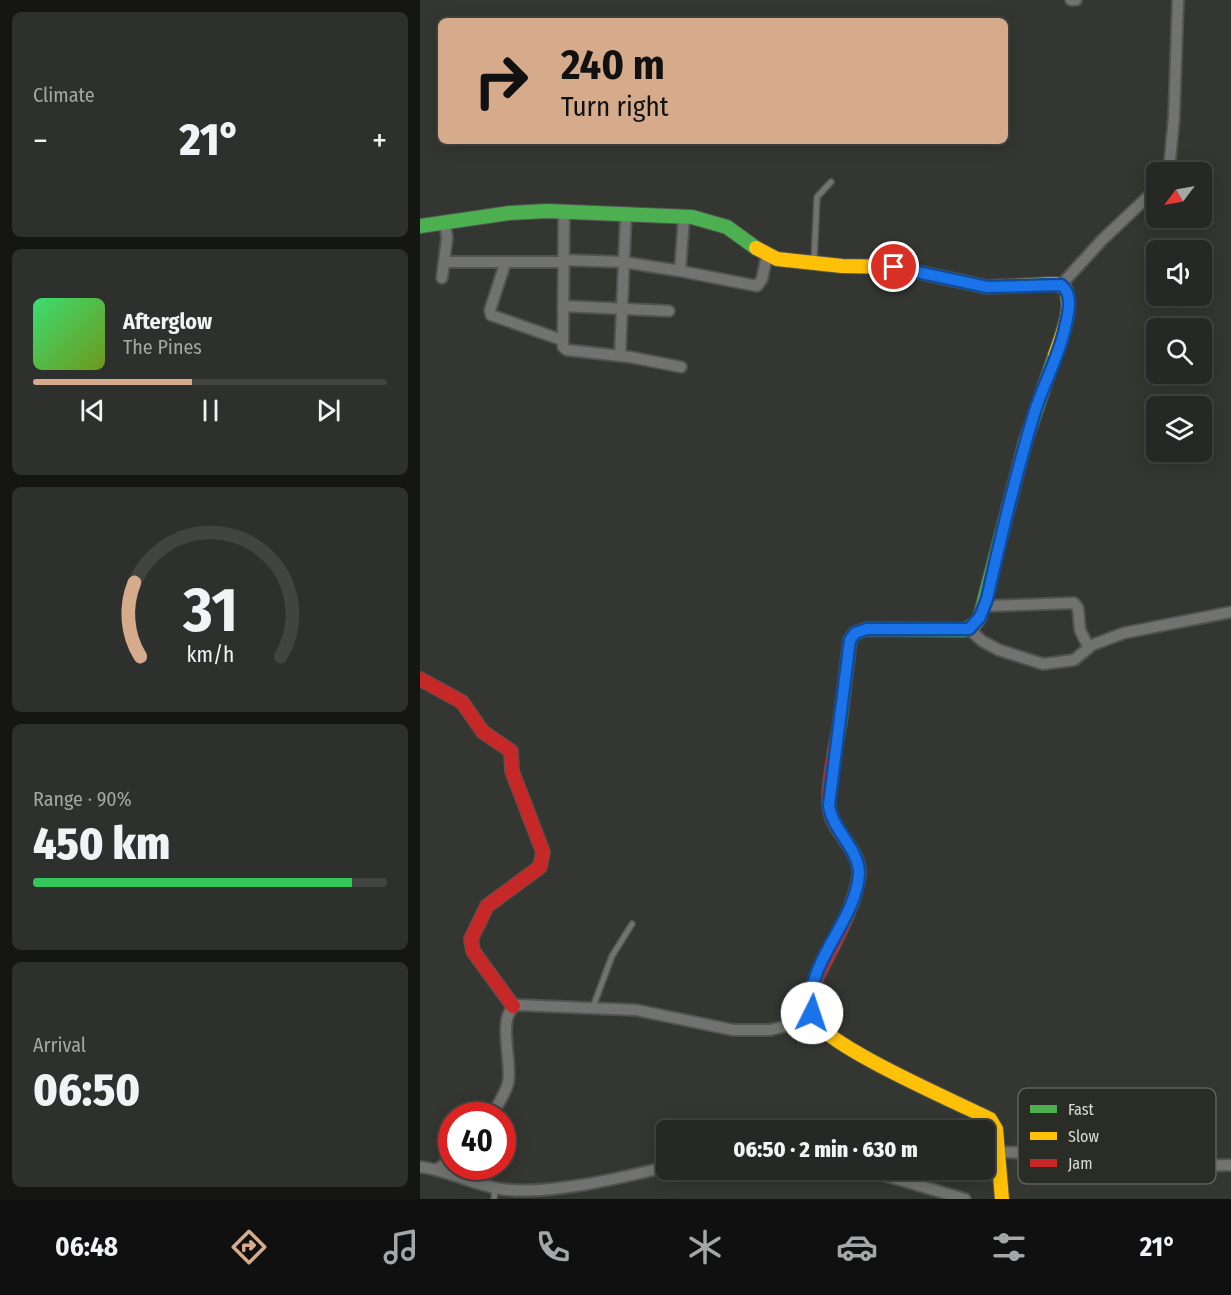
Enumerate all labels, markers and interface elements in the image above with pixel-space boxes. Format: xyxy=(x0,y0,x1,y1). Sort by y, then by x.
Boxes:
text: 240 m xyxy=(561,40,665,90)
icon: right xyxy=(462,42,540,120)
text: Climate xyxy=(33,83,95,107)
text: Turn right xyxy=(561,91,669,123)
text: 21° xyxy=(179,113,240,167)
text: − xyxy=(33,121,48,161)
text: + xyxy=(372,121,387,161)
north arrow xyxy=(1146,162,1212,228)
map controls xyxy=(1146,162,1212,462)
button: sound xyxy=(1146,240,1212,306)
pin xyxy=(868,241,919,292)
icon: arrive xyxy=(877,250,910,283)
text: Afterglow xyxy=(123,308,212,335)
button: search xyxy=(1146,318,1212,384)
text: The Pines xyxy=(123,335,202,359)
icon: previous xyxy=(76,394,109,427)
icon: pause xyxy=(194,394,227,427)
icon: next xyxy=(312,394,345,427)
button: layers xyxy=(1146,396,1212,462)
text: 31 xyxy=(182,573,237,648)
text: km/h xyxy=(186,642,234,668)
text: Range · 90% xyxy=(33,787,132,811)
text: 450 km xyxy=(33,817,170,871)
position arrow xyxy=(780,981,844,1045)
text: Arrival xyxy=(33,1033,86,1057)
text: 06:50 xyxy=(33,1063,140,1117)
legend xyxy=(1018,1088,1216,1184)
text: Fast xyxy=(1068,1100,1095,1119)
speed limit sign: 40 xyxy=(438,1102,516,1180)
text: Slow xyxy=(1068,1127,1099,1146)
text: 06:50 · 2 min · 630 m xyxy=(733,1136,918,1163)
text: Jam xyxy=(1068,1154,1093,1173)
icon: directions xyxy=(228,1226,270,1268)
icon: music xyxy=(380,1226,422,1268)
icon: phone xyxy=(532,1226,574,1268)
icon: climate xyxy=(684,1226,726,1268)
icon: car xyxy=(836,1226,878,1268)
icon: filters xyxy=(988,1226,1030,1268)
text: 06:48 xyxy=(55,1231,118,1263)
text: 21° xyxy=(1140,1231,1176,1263)

